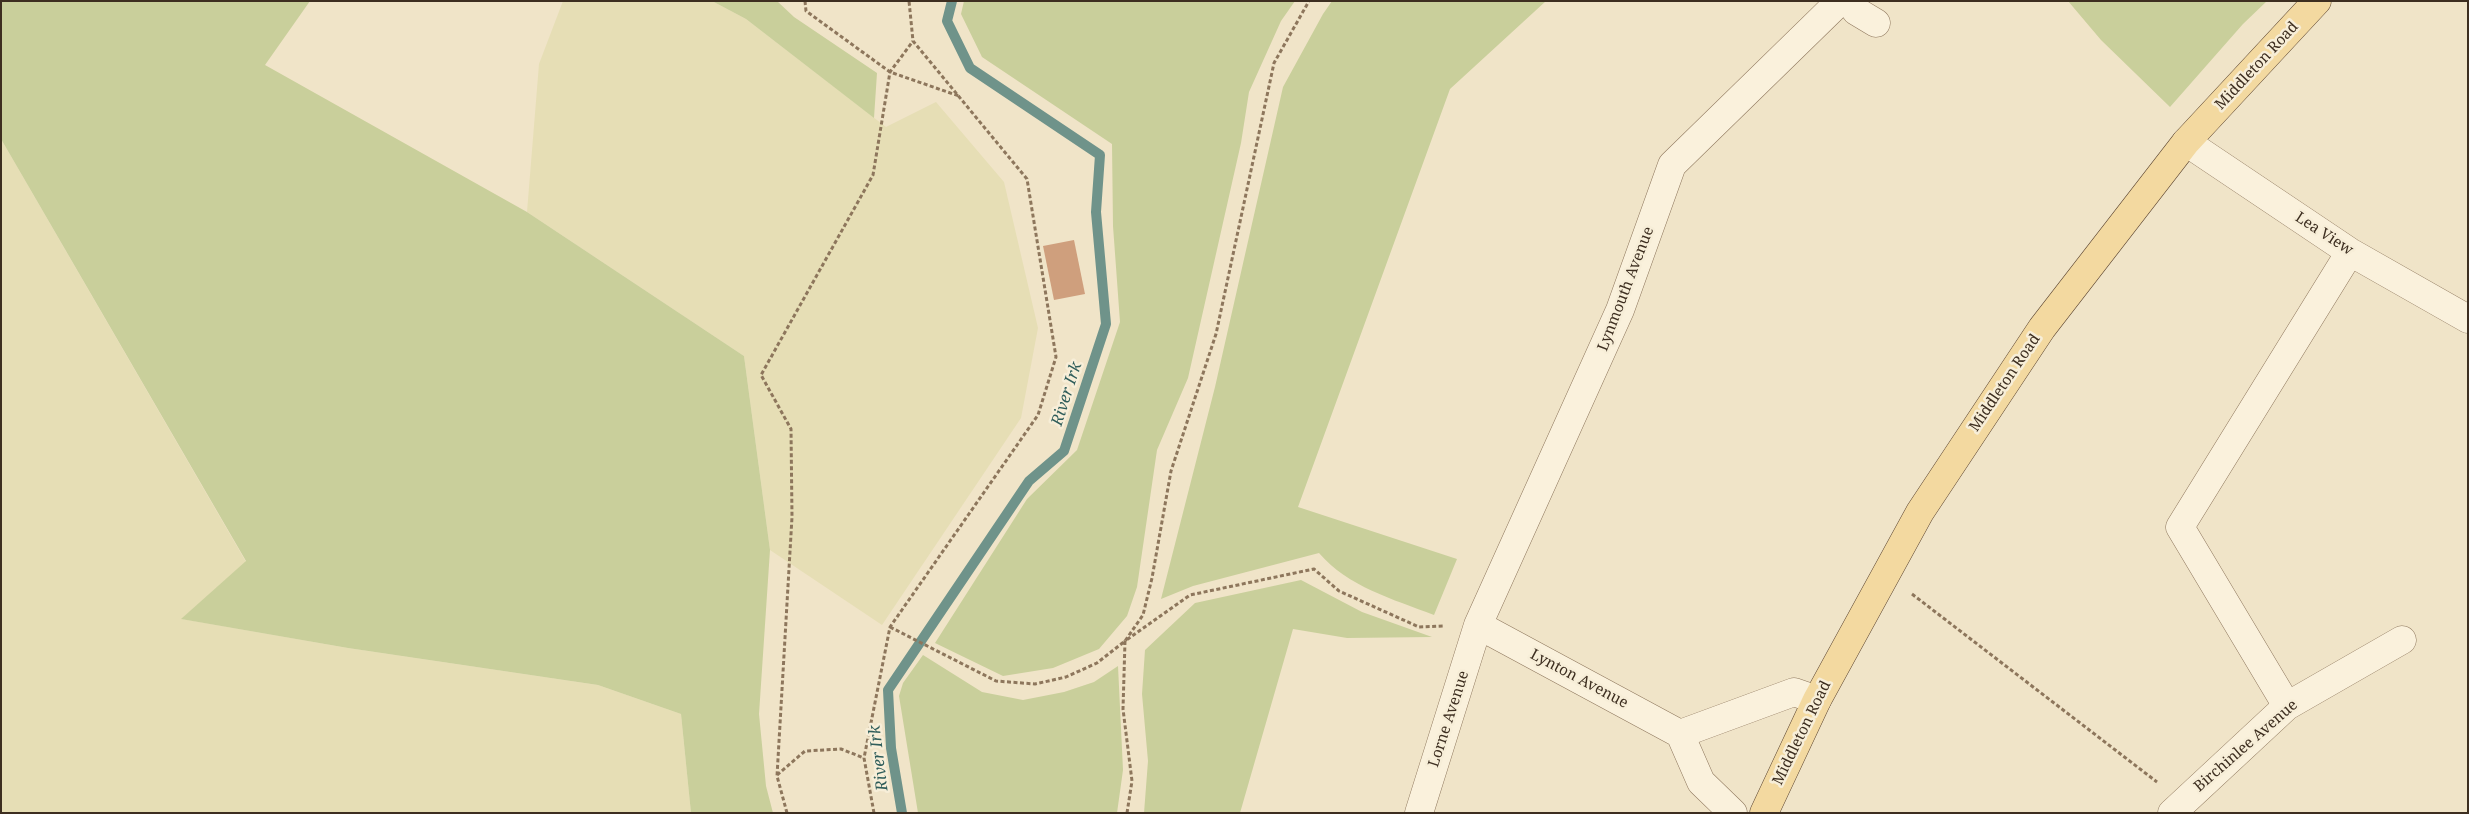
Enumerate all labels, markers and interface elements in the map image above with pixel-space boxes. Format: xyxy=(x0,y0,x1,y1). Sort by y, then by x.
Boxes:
street label: Middleton Road xyxy=(2212,18,2302,114)
street label: Lea View xyxy=(2292,209,2356,259)
street label: Lynmouth Avenue xyxy=(1594,224,1658,354)
street label: Middleton Road xyxy=(1966,331,2044,435)
water label: River Irk xyxy=(1048,360,1086,428)
street label: Lynton Avenue xyxy=(1527,646,1631,712)
street label: Lorne Avenue xyxy=(1425,669,1473,769)
street label: Middleton Road xyxy=(1769,678,1835,788)
street label: Birchinlee Avenue xyxy=(2191,696,2301,796)
water label: River Irk xyxy=(865,724,893,792)

